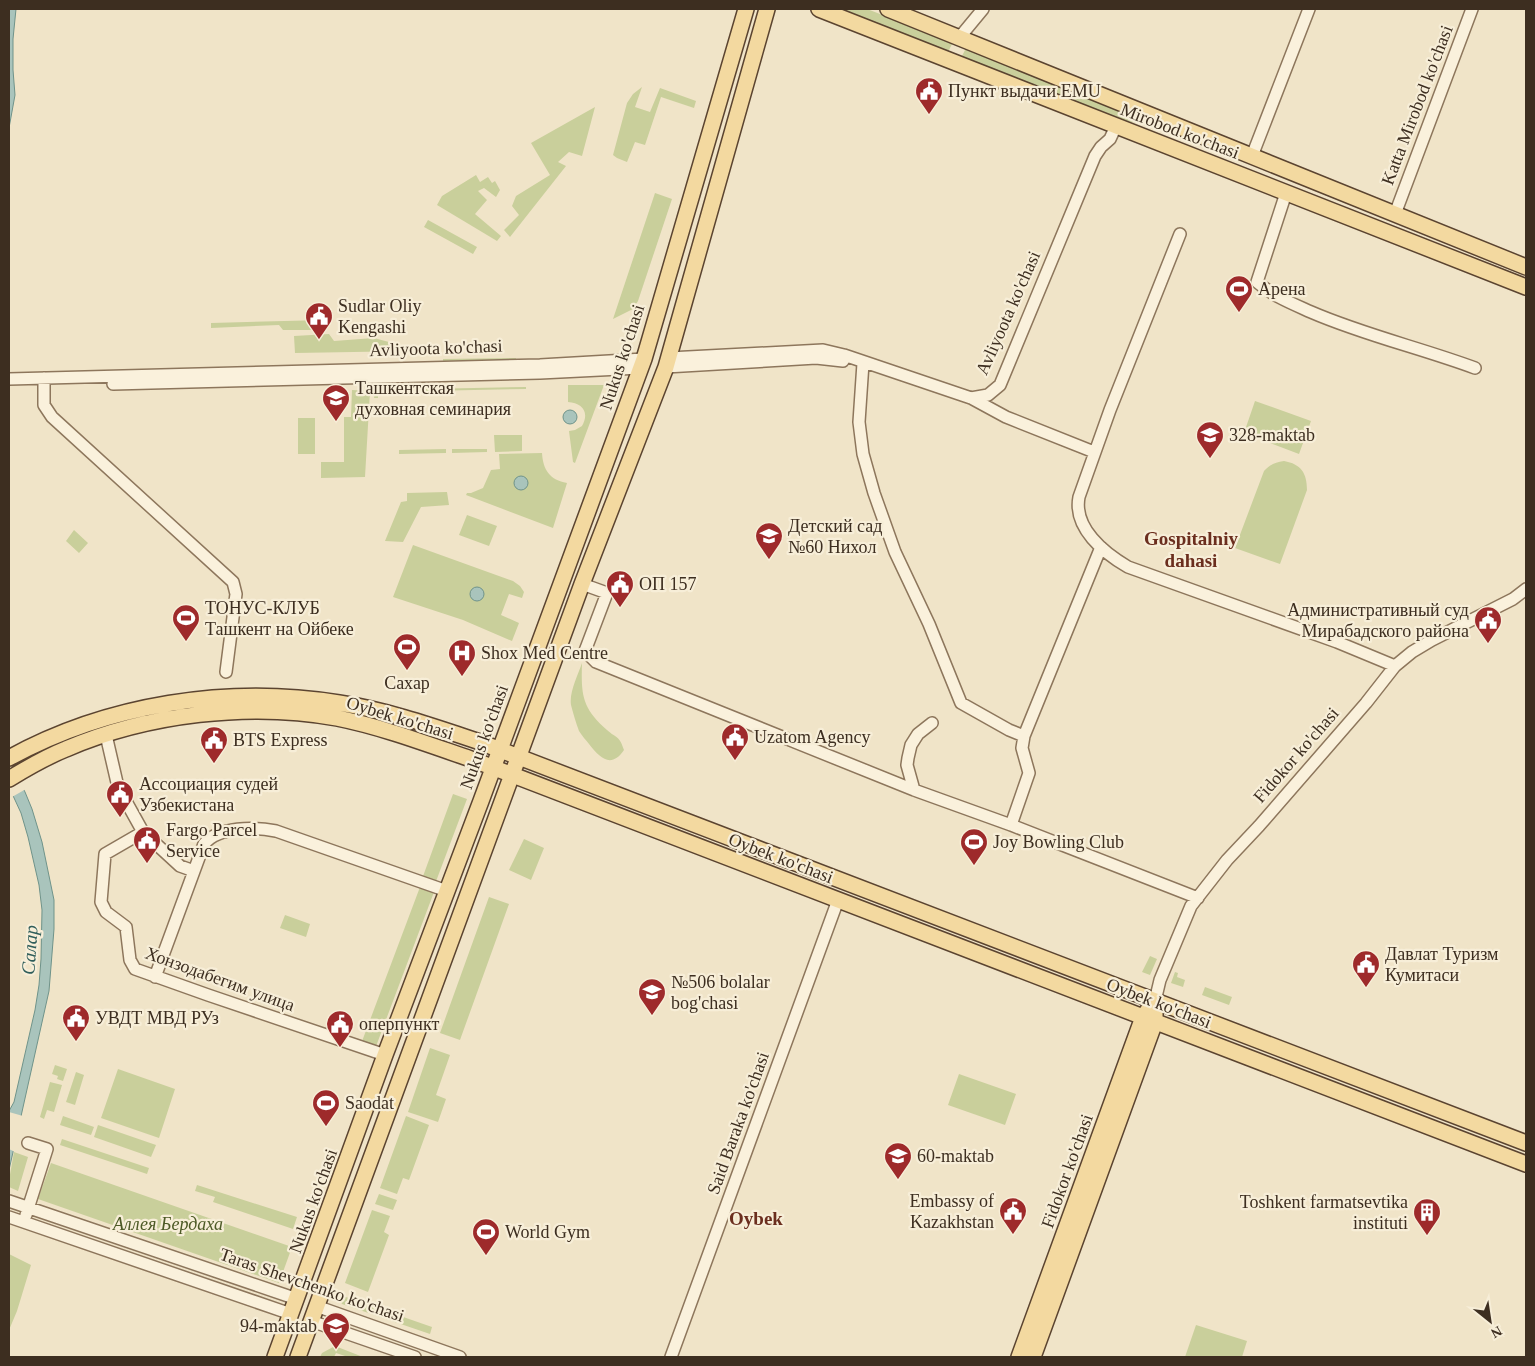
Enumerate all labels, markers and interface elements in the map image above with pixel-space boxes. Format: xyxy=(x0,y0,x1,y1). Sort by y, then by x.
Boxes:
street label: Katta Mirobod ko'chasi xyxy=(1377,22,1457,188)
public building icon: Пункт выдачи EMU xyxy=(914,76,944,115)
place label: Пункт выдачи EMU xyxy=(948,81,1101,101)
street label: Mirobod ko'chasi xyxy=(1118,99,1242,163)
street label: Avliyoota ko'chasi xyxy=(972,248,1044,378)
sports icon: Арена xyxy=(1224,274,1254,313)
place label: Арена xyxy=(1258,279,1306,299)
place label: Sudlar Oliy Kengashi xyxy=(338,296,422,337)
public building icon: Sudlar Oliy Kengashi xyxy=(304,301,334,340)
street label: Nukus ko'chasi xyxy=(596,302,648,412)
street label: Avliyoota ko'chasi xyxy=(369,336,503,360)
place label: Ташкентская духовная семинария xyxy=(355,378,511,419)
school or university icon: Ташкентская духовная семинария xyxy=(321,383,351,422)
school or university icon: 328-maktab xyxy=(1195,420,1225,459)
place label: 328-maktab xyxy=(1229,425,1315,445)
place label: Детский сад №60 Нихол xyxy=(788,516,882,557)
school or university icon: Детский сад №60 Нихол xyxy=(754,521,784,560)
district label: Gospitalniy dahasi xyxy=(1144,528,1238,571)
public building icon: ОП 157 xyxy=(605,569,635,608)
place label: ОП 157 xyxy=(639,574,697,594)
place label: ТОНУС-КЛУБ Ташкент на Ойбеке xyxy=(205,598,354,639)
place label: Административный суд Мирабадского района xyxy=(1287,600,1469,641)
sports icon: ТОНУС-КЛУБ Ташкент на Ойбеке xyxy=(171,603,201,642)
public building icon: Административный суд Мирабадского района xyxy=(1473,605,1503,644)
sports icon: Сахар xyxy=(392,632,422,671)
hospital icon: Shox Med Centre xyxy=(447,638,477,677)
place label: Shox Med Centre xyxy=(481,643,608,663)
place label: Сахар xyxy=(384,673,430,693)
street label: Nukus ko'chasi xyxy=(456,682,512,792)
street label: Oybek ko'chasi xyxy=(344,692,456,744)
street label: Fidokor ko'chasi xyxy=(1249,703,1343,807)
public building icon: Uzatom Agency xyxy=(720,722,750,761)
public building icon: BTS Express xyxy=(199,725,229,764)
place label: Uzatom Agency xyxy=(754,727,870,747)
place label: BTS Express xyxy=(233,730,328,750)
place label: Ассоциация судей Узбекистана xyxy=(139,774,279,815)
public building icon: Ассоциация судей Узбекистана xyxy=(105,779,135,818)
place label: Fargo Parcel Service xyxy=(166,820,257,861)
public building icon: Fargo Parcel Service xyxy=(132,825,162,864)
sports icon: Joy Bowling Club xyxy=(959,827,989,866)
street label: Oybek ko'chasi xyxy=(726,829,836,887)
place label: Joy Bowling Club xyxy=(993,832,1124,852)
water label: Салар xyxy=(17,924,42,976)
street label: Хонзодабегим улица xyxy=(143,943,297,1015)
place label: Давлат Туризм Кумитаси xyxy=(1385,944,1498,985)
public building icon: Давлат Туризм Кумитаси xyxy=(1351,949,1381,988)
place label: №506 bolalar bog'chasi xyxy=(671,972,770,1013)
street label: Oybek ko'chasi xyxy=(1104,974,1214,1032)
school or university icon: №506 bolalar bog'chasi xyxy=(637,977,667,1016)
public building icon: УВДТ МВД РУз xyxy=(61,1003,91,1042)
place label: УВДТ МВД РУз xyxy=(95,1008,219,1028)
public building icon: оперпункт xyxy=(325,1009,355,1048)
place label: оперпункт xyxy=(359,1014,439,1034)
street label: Said Baraka ko'chasi xyxy=(703,1049,773,1197)
sports icon: Saodat xyxy=(311,1088,341,1127)
place label: Saodat xyxy=(345,1093,394,1113)
street label: Fidokor ko'chasi xyxy=(1037,1111,1097,1231)
school or university icon: 60-maktab xyxy=(883,1141,913,1180)
street label: Nukus ko'chasi xyxy=(285,1146,341,1256)
place label: 60-maktab xyxy=(917,1146,994,1166)
place label: Embassy of Kazakhstan xyxy=(910,1191,994,1232)
place label: Toshkent farmatsevtika instituti xyxy=(1240,1192,1408,1233)
public building icon: Embassy of Kazakhstan xyxy=(998,1196,1028,1235)
building icon: Toshkent farmatsevtika instituti xyxy=(1412,1197,1442,1236)
district label: Oybek xyxy=(729,1208,783,1229)
park label: Аллея Бердаха xyxy=(112,1214,223,1234)
sports icon: World Gym xyxy=(471,1217,501,1256)
place label: World Gym xyxy=(505,1222,590,1242)
street label: Taras Shevchenko ko'chasi xyxy=(217,1244,407,1326)
north arrow xyxy=(1465,1296,1515,1346)
school or university icon: 94-maktab xyxy=(321,1311,351,1350)
place label: 94-maktab xyxy=(240,1316,317,1336)
text: N xyxy=(1488,1323,1504,1341)

